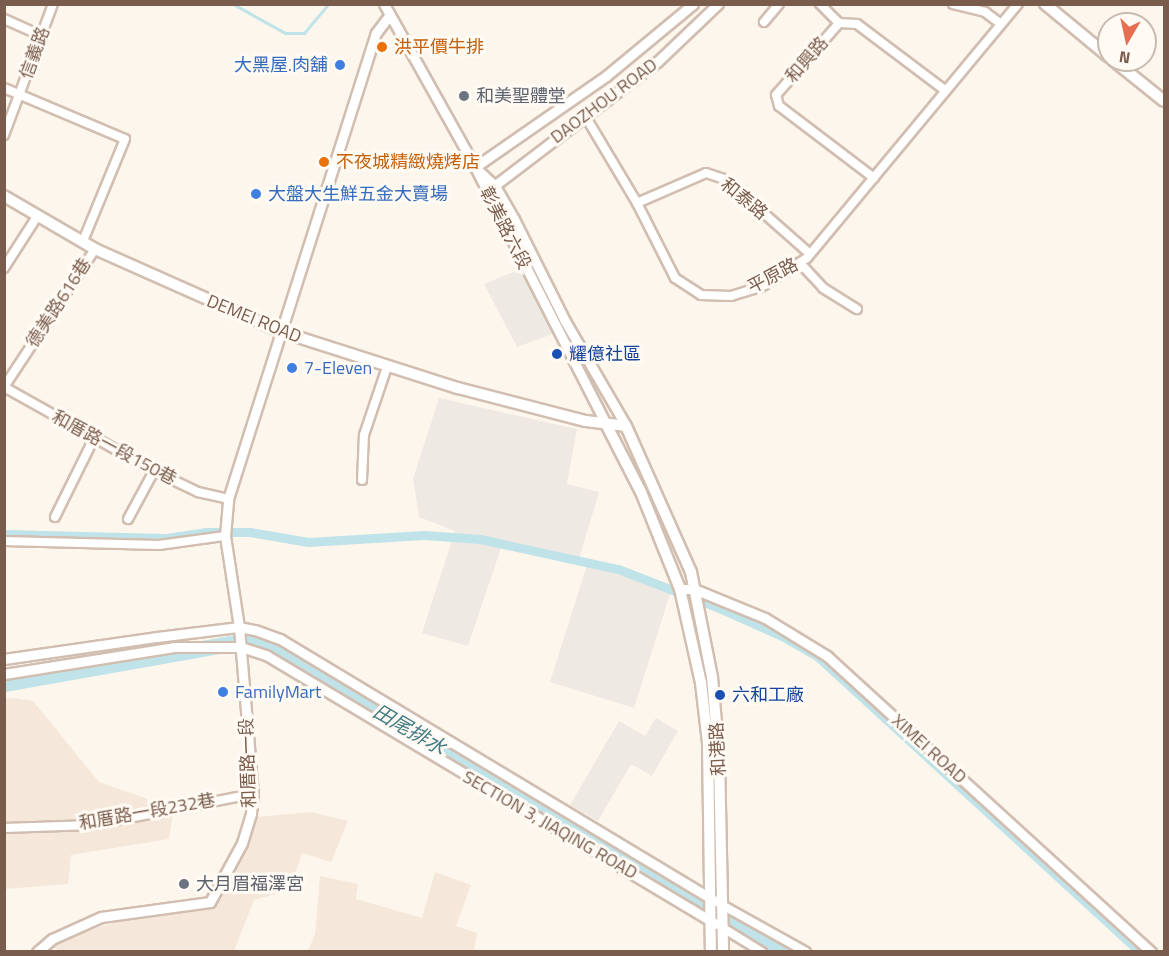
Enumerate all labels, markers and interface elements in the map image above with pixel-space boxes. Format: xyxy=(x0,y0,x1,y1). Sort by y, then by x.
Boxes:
north arrow xyxy=(1097,12,1157,72)
street label: 信義路 xyxy=(16,24,54,82)
street label: 和興路 xyxy=(781,33,833,87)
place label: 洪平價牛排 xyxy=(394,36,484,58)
marker: 洪平價牛排 xyxy=(375,40,389,54)
text: N xyxy=(1117,45,1132,71)
place label: 大黑屋.肉舖 xyxy=(234,54,328,76)
street label: DAOZHOU ROAD xyxy=(546,54,662,148)
marker: 大黑屋.肉舖 xyxy=(333,58,347,72)
place label: 和美聖體堂 xyxy=(476,85,566,107)
marker: 和美聖體堂 xyxy=(457,89,471,103)
place label: 不夜城精緻燒烤店 xyxy=(336,151,480,173)
marker: 不夜城精緻燒烤店 xyxy=(317,155,331,169)
street label: 和泰路 xyxy=(716,174,772,224)
place label: 大盤大生鮮五金大賣場 xyxy=(268,183,448,205)
street label: 彰美路六段 xyxy=(475,183,535,273)
marker: 大盤大生鮮五金大賣場 xyxy=(249,187,263,201)
street label: 德美路616巷 xyxy=(22,254,96,352)
street label: 平原路 xyxy=(744,254,802,298)
street label: DEMEI ROAD xyxy=(204,290,304,348)
place label: 耀億社區 xyxy=(569,343,641,365)
marker: 耀億社區 xyxy=(550,347,564,361)
place label: 7-Eleven xyxy=(304,357,372,379)
marker: 7-Eleven xyxy=(285,361,299,375)
street label: 和厝路一段150巷 xyxy=(48,406,180,490)
place label: FamilyMart xyxy=(235,681,321,703)
place label: 六和工廠 xyxy=(732,684,804,706)
marker: FamilyMart xyxy=(216,685,230,699)
marker: 六和工廠 xyxy=(713,688,727,702)
water label: 田尾排水 xyxy=(369,699,451,759)
street label: XIMEI ROAD xyxy=(887,710,971,788)
street label: 和厝路一段 xyxy=(236,718,260,808)
street label: 和港路 xyxy=(706,721,730,777)
street label: SECTION 3, JIAQING ROAD xyxy=(459,766,641,884)
street label: 和厝路一段232巷 xyxy=(77,789,217,835)
place label: 大月眉福澤宮 xyxy=(196,873,304,895)
marker: 大月眉福澤宮 xyxy=(177,877,191,891)

